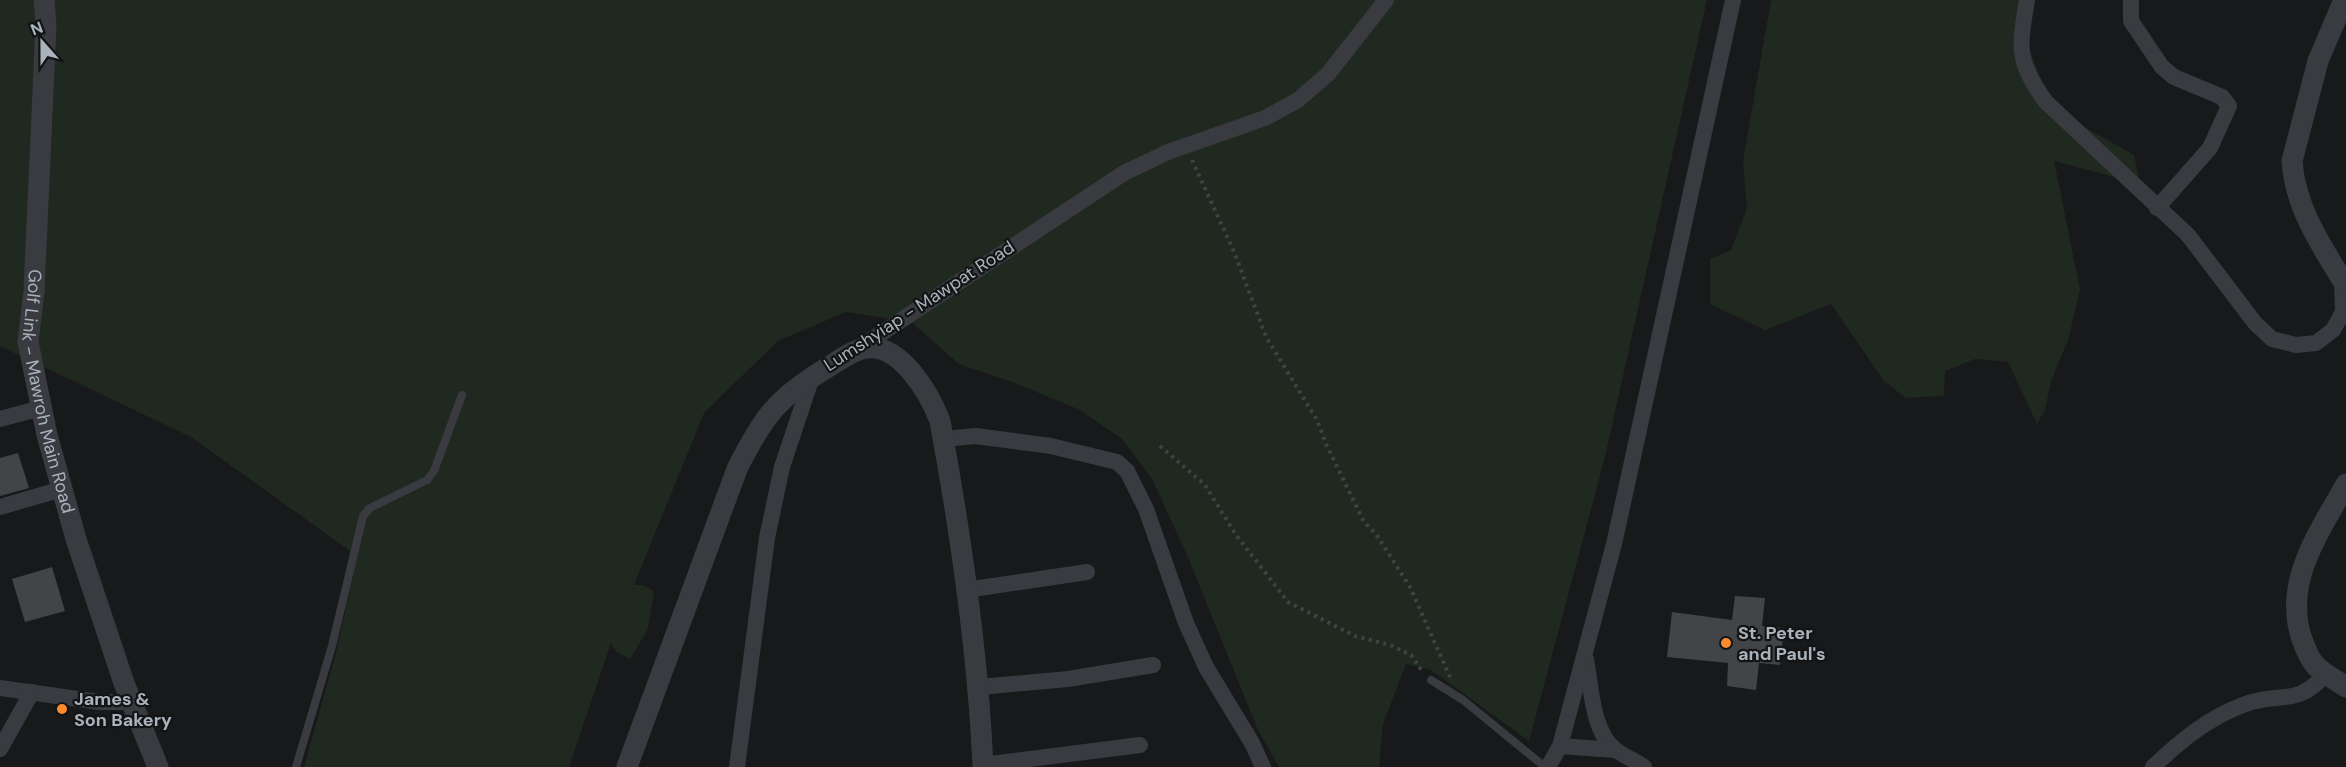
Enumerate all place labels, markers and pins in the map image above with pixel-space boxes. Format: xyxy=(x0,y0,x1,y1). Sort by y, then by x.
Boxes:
place label: St. Peter and Paul's xyxy=(1738,621,1826,666)
marker: St. Peter and Paul's xyxy=(1719,636,1733,650)
place label: James & Son Bakery xyxy=(74,687,172,732)
marker: James & Son Bakery xyxy=(55,702,69,716)

